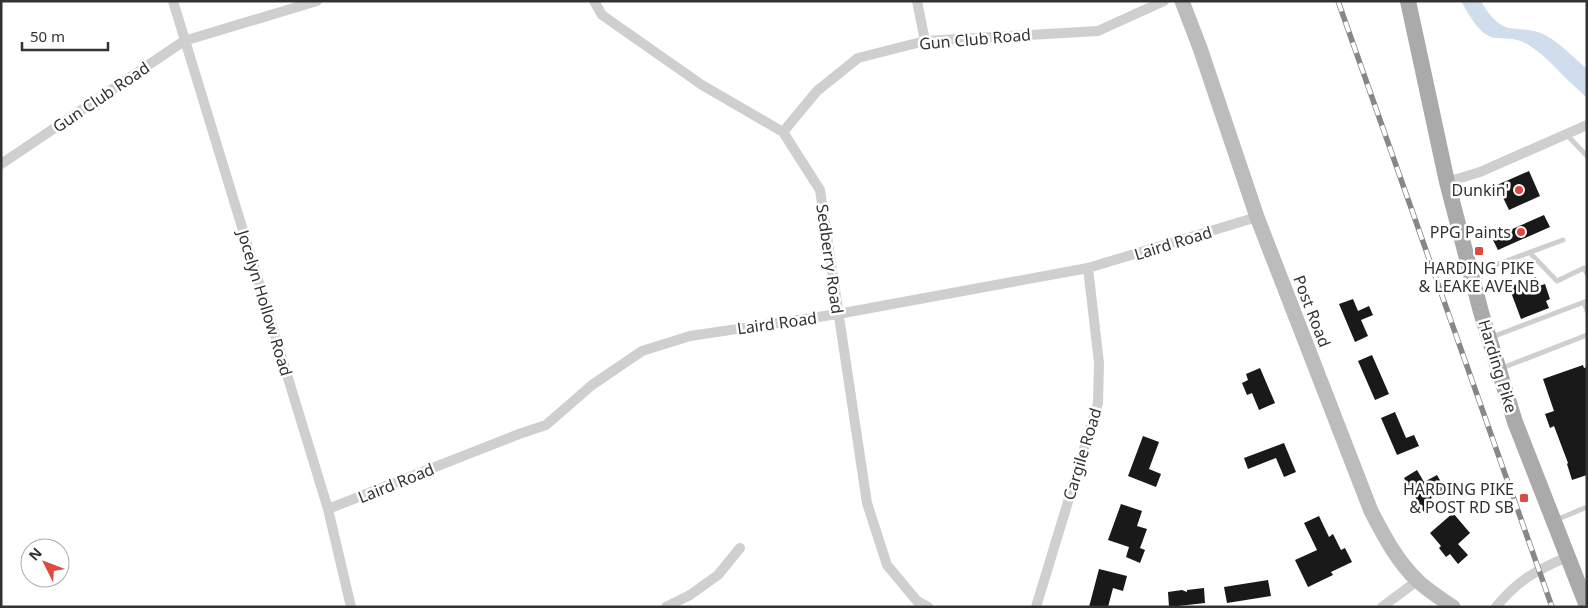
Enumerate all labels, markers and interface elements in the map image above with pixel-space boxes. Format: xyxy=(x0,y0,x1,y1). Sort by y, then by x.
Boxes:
scale bar xyxy=(22,20,109,52)
street label: Gun Club Road xyxy=(918,23,1032,55)
text: 50 m xyxy=(30,26,65,46)
street label: Gun Club Road xyxy=(48,57,154,137)
place label: Dunkin' xyxy=(1452,179,1509,201)
marker: Dunkin' xyxy=(1513,184,1525,196)
street label: Sedberry Road xyxy=(811,203,849,315)
street label: Laird Road xyxy=(1131,221,1215,265)
place label: PPG Paints xyxy=(1430,221,1511,243)
street label: Jocelyn Hollow Road xyxy=(232,225,298,379)
marker: PPG Paints xyxy=(1515,226,1527,238)
marker: HARDING PIKE & LEAKE AVE NB xyxy=(1473,245,1485,257)
place label: HARDING PIKE & LEAKE AVE NB xyxy=(1418,257,1540,297)
street label: Post Road xyxy=(1288,272,1336,350)
street label: Laird Road xyxy=(736,307,818,339)
street label: Harding Pike xyxy=(1473,317,1523,415)
street label: Cargile Road xyxy=(1058,405,1106,503)
street label: Laird Road xyxy=(355,458,437,508)
place label: HARDING PIKE & POST RD SB xyxy=(1403,478,1514,518)
marker: HARDING PIKE & POST RD SB xyxy=(1518,492,1530,504)
north arrow xyxy=(20,538,70,588)
text: N xyxy=(24,543,46,565)

